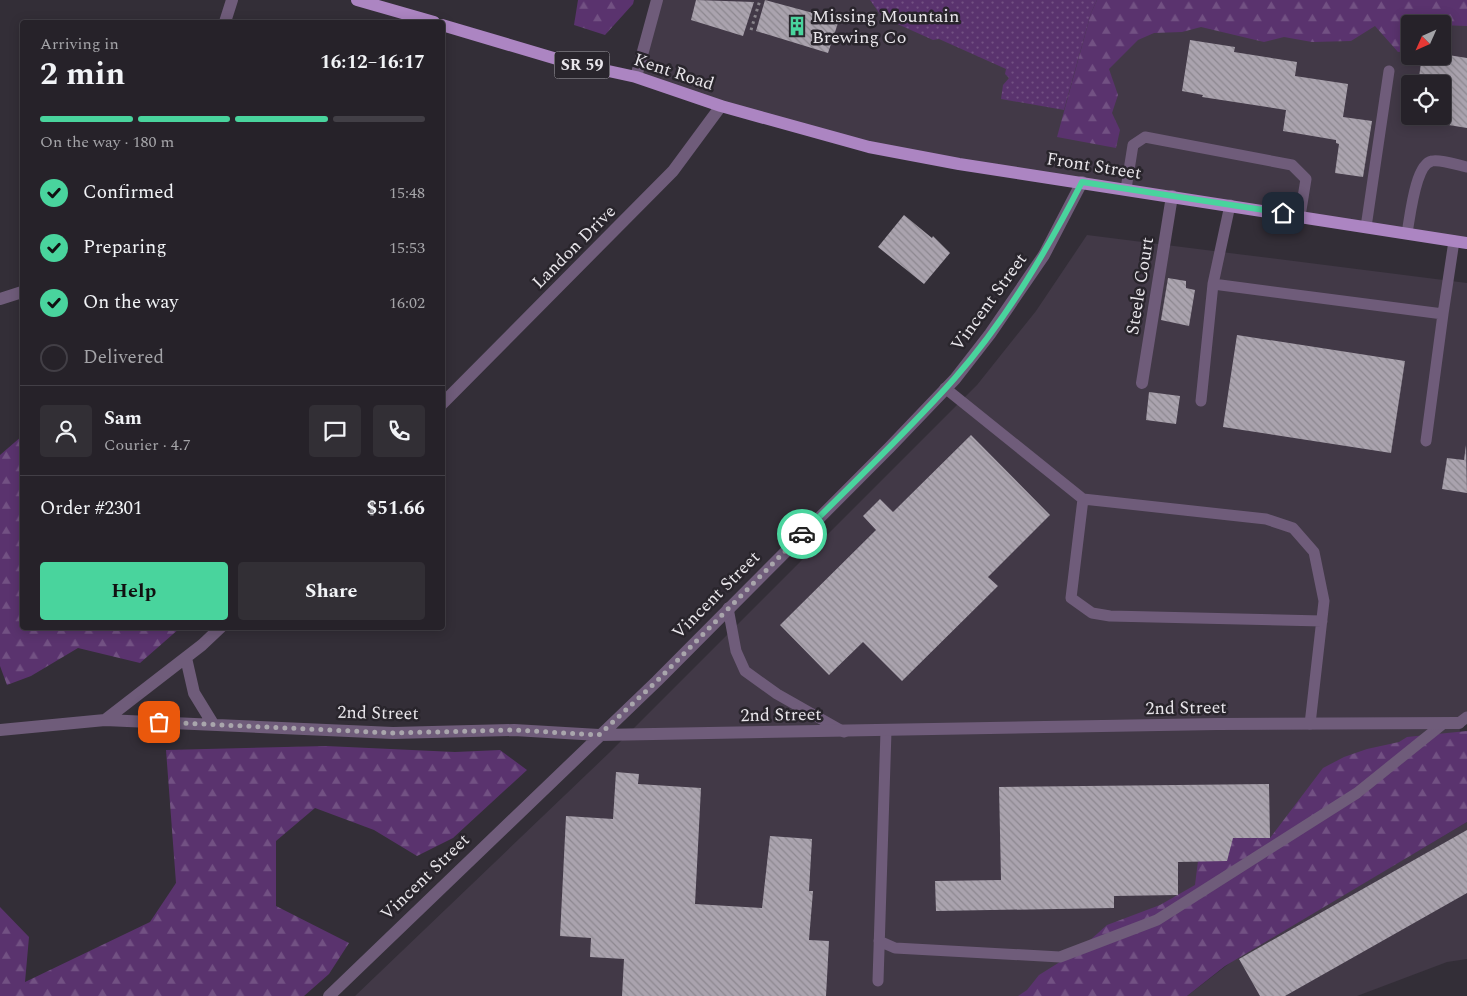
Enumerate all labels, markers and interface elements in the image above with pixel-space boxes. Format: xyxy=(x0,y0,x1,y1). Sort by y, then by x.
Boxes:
place label: Missing Mountain Brewing Co xyxy=(812,3,959,51)
building icon: Missing Mountain Brewing Co xyxy=(786,15,808,37)
north arrow xyxy=(1401,15,1451,65)
map controls xyxy=(1401,15,1451,125)
text: Arriving in xyxy=(40,32,119,56)
street label: Kent Road xyxy=(630,46,718,98)
text: 16:12–16:17 xyxy=(320,48,425,77)
text: 2 min xyxy=(40,50,125,99)
road number: SR 59 xyxy=(554,52,610,78)
button: locate xyxy=(1401,75,1451,125)
text: On the way · 180 m xyxy=(40,130,174,154)
street label: Front Street xyxy=(1044,145,1144,187)
text: Confirmed xyxy=(83,178,174,207)
icon: check xyxy=(40,179,68,207)
text: 15:48 xyxy=(389,181,425,205)
pin xyxy=(1262,192,1304,234)
street label: Landon Drive xyxy=(526,199,622,295)
icon: home xyxy=(1269,199,1297,227)
text: Preparing xyxy=(83,233,167,262)
icon: check xyxy=(40,234,68,262)
street label: Steele Court xyxy=(1119,235,1161,337)
text: 15:53 xyxy=(389,236,425,260)
street label: Vincent Street xyxy=(944,247,1034,357)
text: On the way xyxy=(83,288,179,317)
icon: check xyxy=(40,289,68,317)
text: 16:02 xyxy=(389,291,425,315)
text: Delivered xyxy=(83,343,164,372)
text: Sam xyxy=(104,404,142,433)
button: person xyxy=(40,405,92,457)
button: chat xyxy=(309,405,361,457)
button: phone xyxy=(373,405,425,457)
text: Courier · 4.7 xyxy=(104,433,191,457)
text: Order #2301 xyxy=(40,494,143,523)
text: $51.66 xyxy=(367,494,425,523)
courier xyxy=(777,509,827,559)
icon: car xyxy=(788,520,816,548)
street label: Vincent Street xyxy=(666,545,766,645)
button: Help xyxy=(40,562,228,620)
button: Share xyxy=(238,562,425,620)
street label: 2nd Street xyxy=(1145,694,1227,722)
street label: 2nd Street xyxy=(337,699,419,727)
pin xyxy=(138,701,180,743)
street label: 2nd Street xyxy=(740,701,822,729)
icon: bag xyxy=(145,708,173,736)
street label: Vincent Street xyxy=(374,827,476,927)

